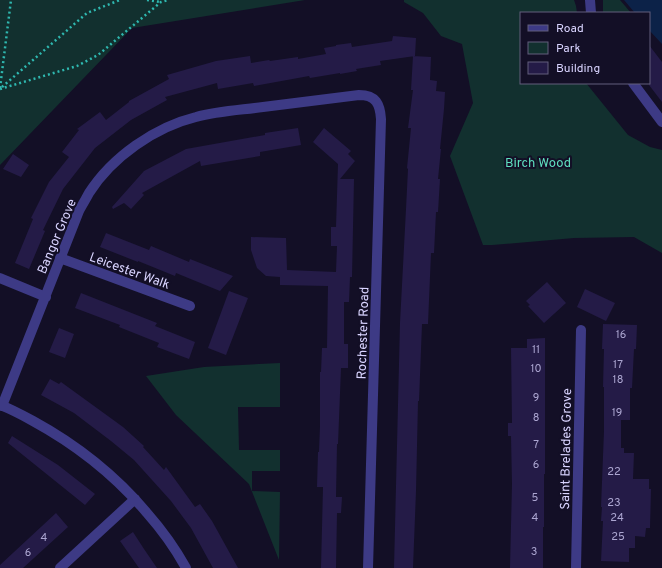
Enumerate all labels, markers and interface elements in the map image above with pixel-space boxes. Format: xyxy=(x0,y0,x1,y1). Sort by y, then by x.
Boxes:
legend xyxy=(520,12,650,84)
text: Road xyxy=(556,21,584,37)
text: Park xyxy=(556,41,581,57)
text: Building xyxy=(556,61,600,77)
park label: Birch Wood xyxy=(505,156,571,172)
street label: Bangor Grove xyxy=(35,197,81,277)
street label: Leicester Walk xyxy=(87,250,172,294)
street label: Rochester Road xyxy=(354,286,374,380)
house number: 16 xyxy=(616,328,626,342)
house number: 11 xyxy=(532,343,540,357)
house number: 17 xyxy=(613,358,623,372)
house number: 10 xyxy=(530,362,542,376)
house number: 18 xyxy=(613,373,623,387)
street label: Saint Brelades Grove xyxy=(558,388,576,510)
house number: 9 xyxy=(533,391,539,405)
house number: 19 xyxy=(612,406,622,420)
house number: 8 xyxy=(533,411,539,425)
house number: 7 xyxy=(533,438,539,452)
house number: 6 xyxy=(533,458,539,472)
house number: 22 xyxy=(607,465,621,479)
house number: 5 xyxy=(532,491,539,505)
house number: 23 xyxy=(607,496,621,510)
house number: 4 xyxy=(532,511,539,525)
house number: 24 xyxy=(610,511,624,525)
house number: 25 xyxy=(611,530,625,544)
house number: 4 xyxy=(41,531,48,545)
house number: 3 xyxy=(531,545,537,559)
house number: 6 xyxy=(25,546,31,560)

